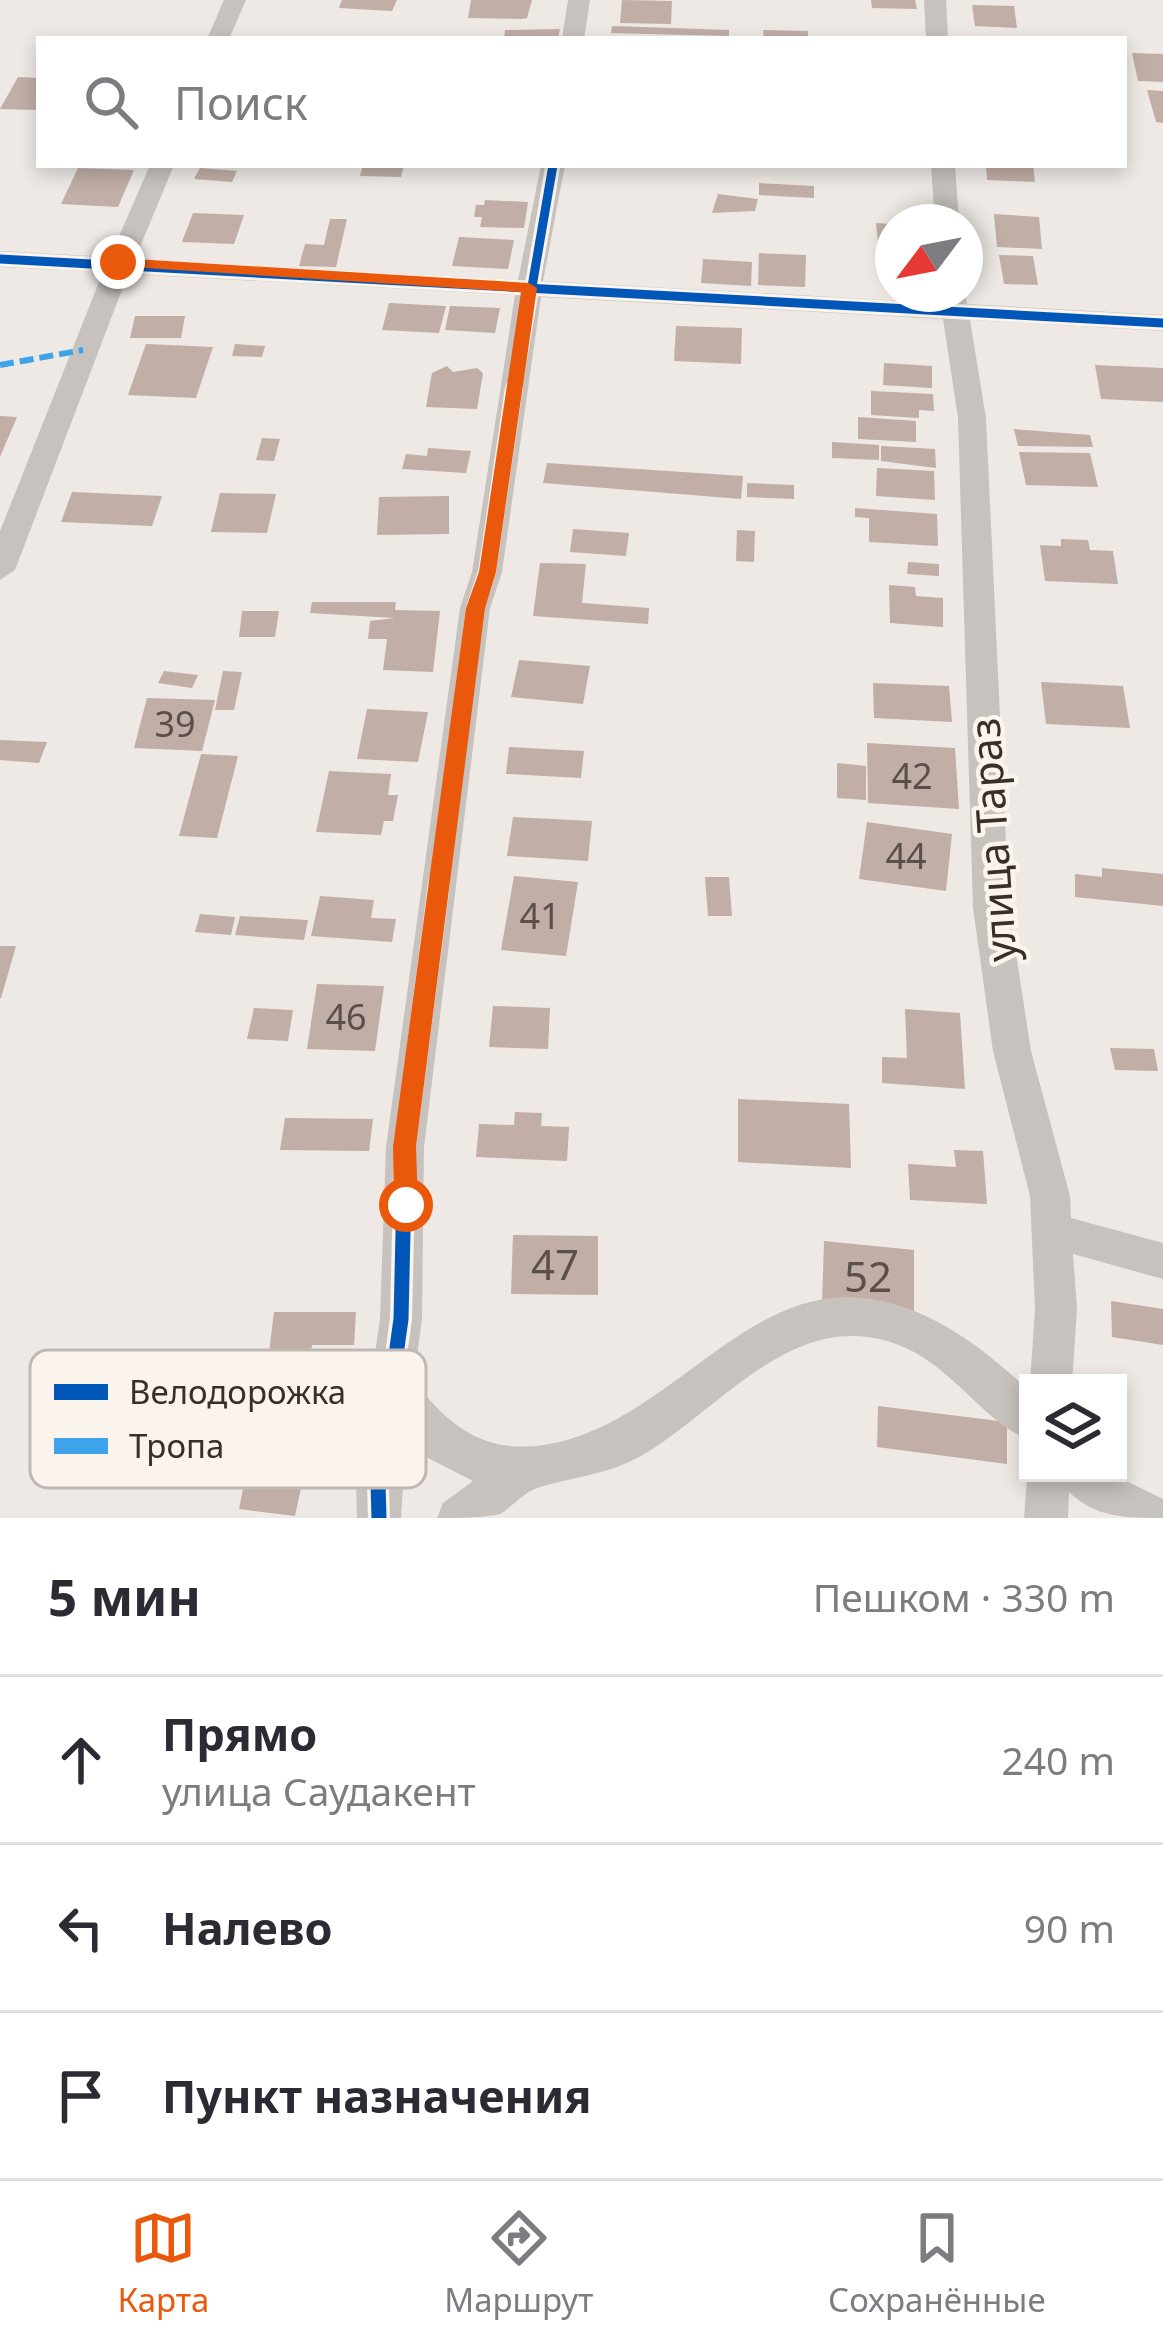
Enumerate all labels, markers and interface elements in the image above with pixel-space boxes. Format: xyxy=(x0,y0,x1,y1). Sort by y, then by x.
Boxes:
search box xyxy=(36,36,1127,168)
icon: search xyxy=(78,69,144,135)
text: Поиск xyxy=(174,72,308,133)
north arrow xyxy=(875,204,983,312)
route end xyxy=(91,235,145,289)
house number: 39 xyxy=(154,699,196,748)
street label: улица Тараз xyxy=(955,716,1028,964)
house number: 42 xyxy=(891,751,933,800)
house number: 44 xyxy=(885,831,927,880)
house number: 41 xyxy=(519,891,561,940)
house number: 46 xyxy=(325,992,367,1041)
route start xyxy=(379,1178,433,1232)
house number: 47 xyxy=(531,1235,579,1292)
house number: 52 xyxy=(844,1247,892,1304)
legend xyxy=(30,1350,426,1488)
text: Велодорожка xyxy=(129,1369,346,1414)
map controls xyxy=(1019,1374,1127,1482)
button: layers xyxy=(1019,1374,1127,1482)
text: Тропа xyxy=(129,1423,224,1468)
text: 5 мин xyxy=(48,1561,201,1631)
text: Пешком · 330 m xyxy=(813,1570,1115,1623)
text: Прямо xyxy=(162,1703,317,1764)
icon: ahead xyxy=(48,1727,114,1793)
text: 240 m xyxy=(1001,1733,1115,1786)
text: улица Саудакент xyxy=(162,1764,476,1817)
icon: left xyxy=(48,1895,114,1961)
text: Налево xyxy=(162,1897,333,1958)
text: 90 m xyxy=(1024,1901,1115,1954)
icon: arrive xyxy=(48,2063,114,2129)
text: Пункт назначения xyxy=(162,2065,592,2126)
tab: Карта xyxy=(117,2205,209,2322)
tab: Маршрут xyxy=(444,2205,593,2322)
tab: Сохранённые xyxy=(828,2205,1046,2322)

